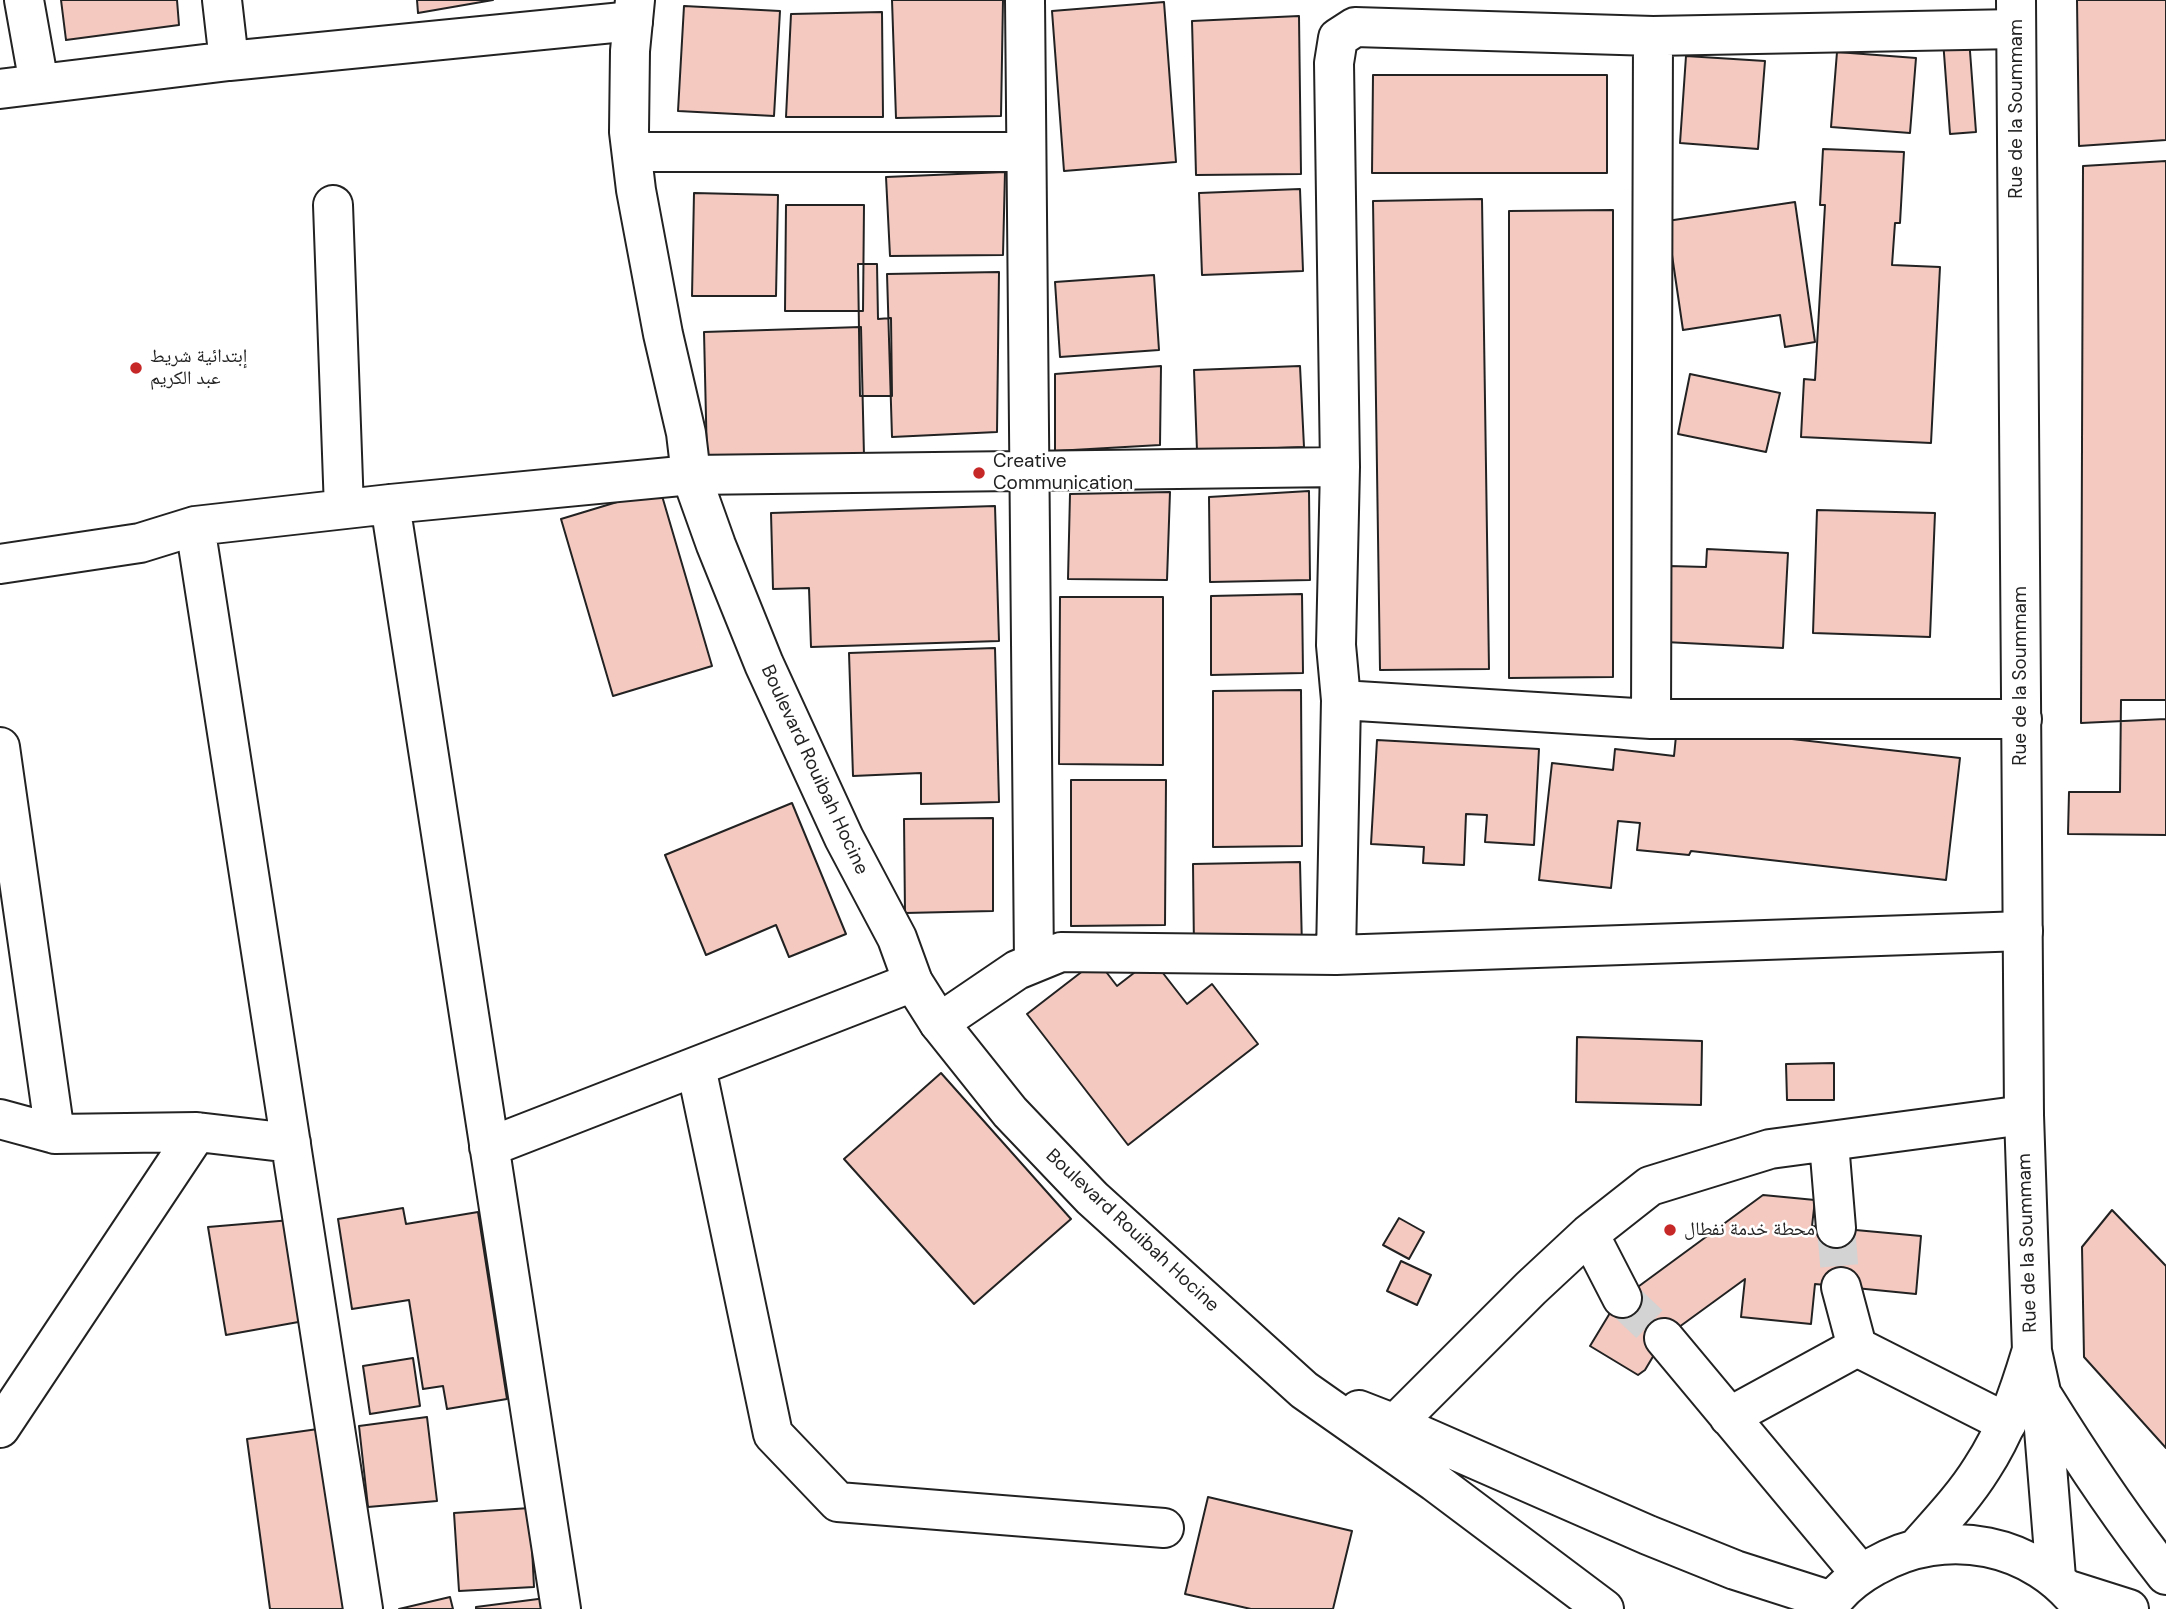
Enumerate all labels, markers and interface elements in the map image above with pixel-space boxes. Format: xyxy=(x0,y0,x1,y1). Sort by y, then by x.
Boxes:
street label: Rue de la Soummam xyxy=(2006,19,2028,199)
place label: إبتدائية شريط عبد الكريم xyxy=(150,346,247,390)
marker: إبتدائية شريط عبد الكريم xyxy=(128,360,144,376)
place label: Creative Communication xyxy=(993,451,1133,495)
marker: Creative Communication xyxy=(971,465,987,481)
street label: Rue de la Soummam xyxy=(2010,586,2032,766)
street label: Boulevard Rouibah Hocine xyxy=(755,662,873,878)
street label: Boulevard Rouibah Hocine xyxy=(1041,1145,1223,1317)
street label: Rue de la Soummam xyxy=(2013,1153,2043,1333)
place label: محطة خدمة نفطال xyxy=(1684,1219,1815,1241)
marker: محطة خدمة نفطال xyxy=(1662,1222,1678,1238)

